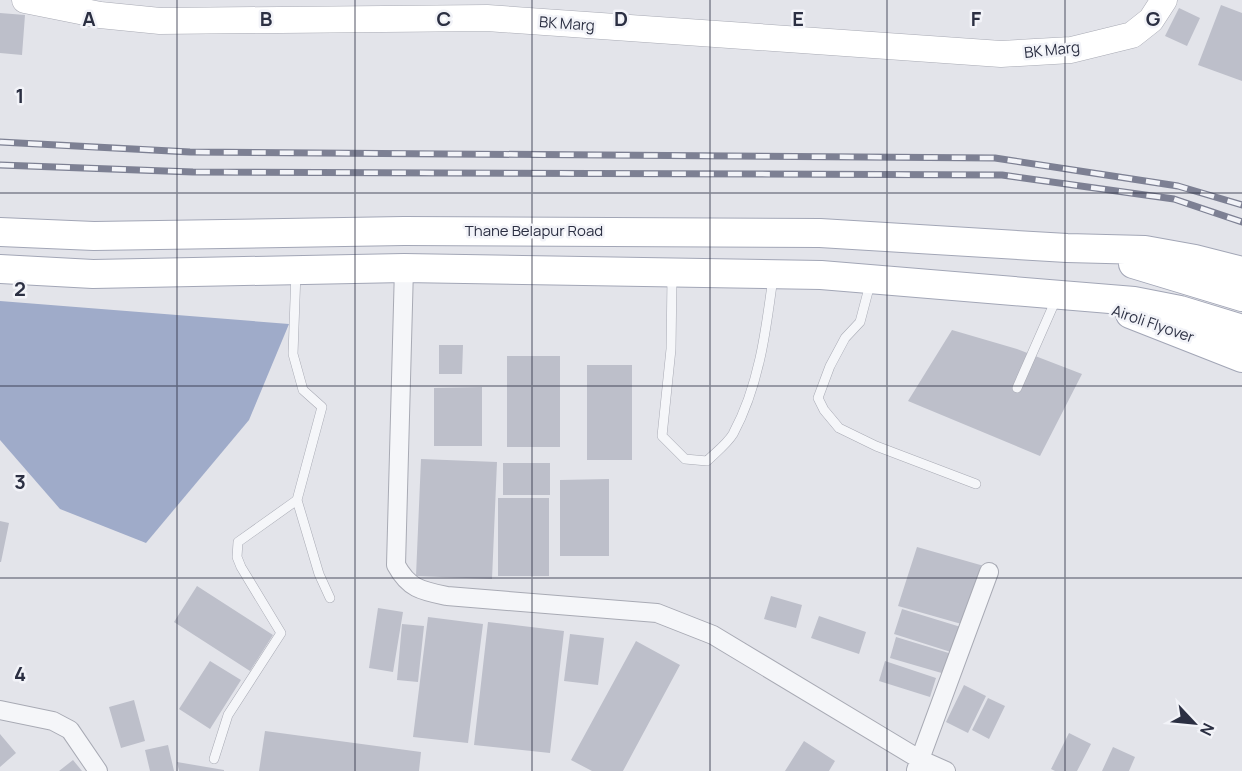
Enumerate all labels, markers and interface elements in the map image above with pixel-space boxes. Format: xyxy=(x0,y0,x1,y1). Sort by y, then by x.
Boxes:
text: A xyxy=(82,5,96,32)
text: B xyxy=(260,5,273,32)
text: C xyxy=(437,5,451,32)
text: D xyxy=(614,5,628,32)
text: E xyxy=(792,5,804,32)
text: F xyxy=(971,5,982,32)
text: G xyxy=(1146,5,1161,32)
street label: BK Marg xyxy=(539,11,596,36)
street label: BK Marg xyxy=(1023,36,1081,63)
text: 1 xyxy=(16,82,24,109)
street label: Thane Belapur Road xyxy=(465,220,603,241)
text: 2 xyxy=(14,275,26,302)
street label: Airoli Flyover xyxy=(1109,300,1198,348)
text: 3 xyxy=(14,468,26,495)
text: 4 xyxy=(14,660,26,687)
north arrow xyxy=(1164,693,1224,753)
text: N xyxy=(1195,720,1220,740)

